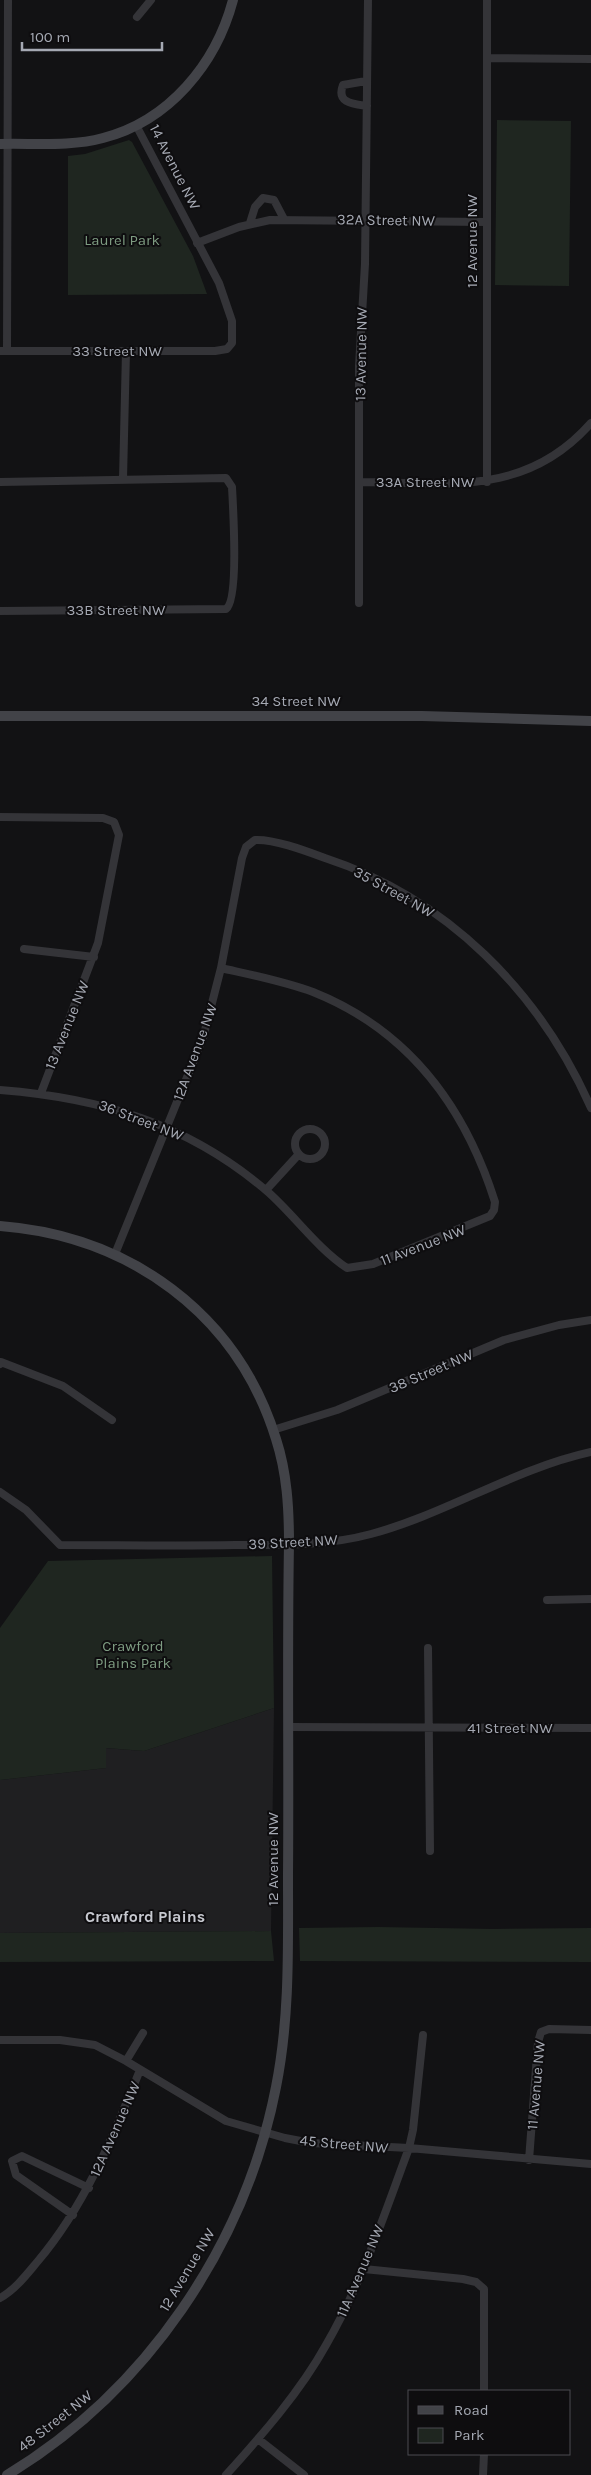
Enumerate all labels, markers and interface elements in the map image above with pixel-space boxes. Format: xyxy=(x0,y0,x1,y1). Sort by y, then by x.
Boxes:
scale bar xyxy=(22,20,162,52)
text: 100 m xyxy=(30,28,70,46)
street label: 14 Avenue NW xyxy=(146,121,205,213)
street label: 12 Avenue NW xyxy=(463,194,481,288)
street label: 32A Street NW xyxy=(337,210,436,230)
park label: Laurel Park xyxy=(84,231,160,249)
street label: 13 Avenue NW xyxy=(351,306,371,401)
street label: 33 Street NW xyxy=(72,342,162,360)
street label: 33A Street NW xyxy=(376,473,475,491)
street label: 33B Street NW xyxy=(66,601,166,619)
street label: 34 Street NW xyxy=(251,692,341,710)
street label: 35 Street NW xyxy=(351,862,438,922)
street label: 13 Avenue NW xyxy=(41,978,93,1072)
street label: 12A Avenue NW xyxy=(169,1000,221,1103)
street label: 36 Street NW xyxy=(96,1096,187,1145)
street label: 11 Avenue NW xyxy=(378,1220,469,1270)
street label: 38 Street NW xyxy=(386,1345,477,1397)
street label: 39 Street NW xyxy=(248,1531,339,1553)
park label: Crawford Plains Park xyxy=(95,1637,171,1672)
street label: 41 Street NW xyxy=(467,1719,553,1737)
street label: 12 Avenue NW xyxy=(264,1812,282,1906)
district label: Crawford Plains xyxy=(85,1907,205,1926)
street label: 11 Avenue NW xyxy=(523,2039,549,2131)
street label: 12A Avenue NW xyxy=(86,2078,144,2179)
street label: 45 Street NW xyxy=(299,2131,390,2157)
street label: 11A Avenue NW xyxy=(332,2222,388,2320)
street label: 12 Avenue NW xyxy=(155,2225,219,2315)
street label: 48 Street NW xyxy=(14,2386,96,2456)
legend xyxy=(408,2390,571,2455)
text: Road xyxy=(454,2401,489,2419)
text: Park xyxy=(454,2426,484,2444)

